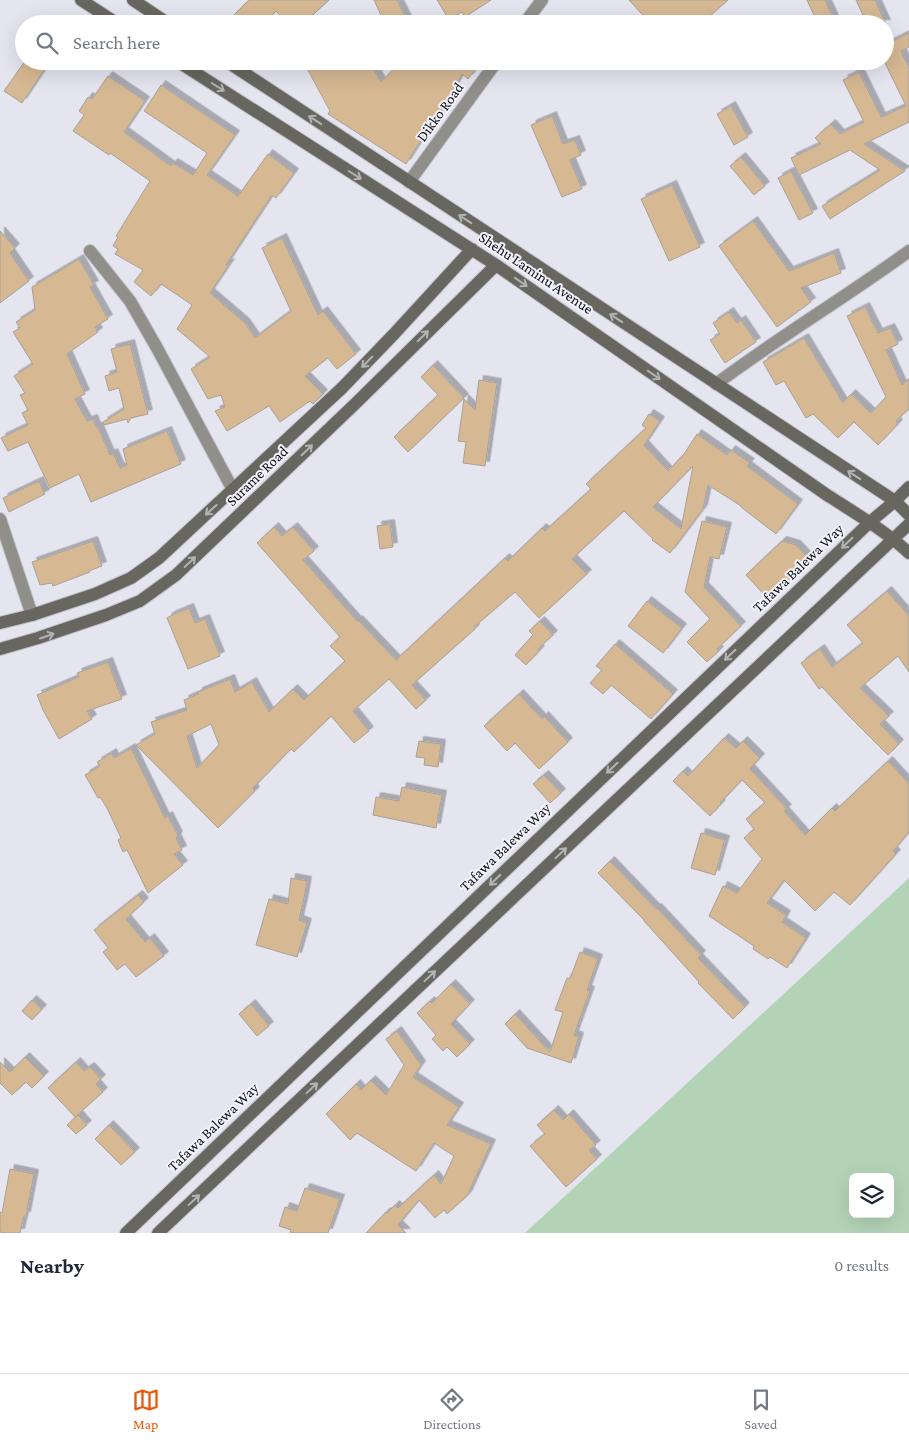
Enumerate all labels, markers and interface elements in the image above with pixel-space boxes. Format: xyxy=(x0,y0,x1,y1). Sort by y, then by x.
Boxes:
search box xyxy=(15,15,894,70)
icon: search xyxy=(33,29,61,57)
text: Search here xyxy=(73,32,160,53)
street label: Dikko Road xyxy=(413,79,467,145)
one-way arrow xyxy=(211,83,225,93)
one-way arrow xyxy=(308,115,322,125)
one-way arrow xyxy=(348,170,362,180)
one-way arrow xyxy=(459,214,473,224)
street label: Shehu Laminu Avenue xyxy=(476,229,596,317)
one-way arrow xyxy=(514,277,528,287)
one-way arrow xyxy=(609,313,623,323)
one-way arrow xyxy=(417,330,430,342)
one-way arrow xyxy=(361,356,373,368)
one-way arrow xyxy=(647,370,661,380)
street label: Surame Road xyxy=(223,443,291,509)
one-way arrow xyxy=(301,444,314,456)
one-way arrow xyxy=(847,470,861,480)
one-way arrow xyxy=(205,504,218,516)
street label: Tafawa Balewa Way xyxy=(749,521,847,616)
one-way arrow xyxy=(841,537,854,549)
one-way arrow xyxy=(183,556,196,568)
one-way arrow xyxy=(39,630,55,640)
one-way arrow xyxy=(723,649,736,661)
one-way arrow xyxy=(606,762,619,774)
street label: Tafawa Balewa Way xyxy=(456,800,554,895)
one-way arrow xyxy=(555,847,567,859)
one-way arrow xyxy=(488,874,501,886)
one-way arrow xyxy=(424,970,437,982)
street label: Tafawa Balewa Way xyxy=(164,1080,262,1175)
one-way arrow xyxy=(306,1082,318,1094)
map controls xyxy=(849,1173,894,1218)
button: layers xyxy=(849,1173,894,1218)
one-way arrow xyxy=(187,1194,200,1206)
text: Nearby xyxy=(20,1254,84,1278)
text: 0 results xyxy=(834,1257,889,1274)
tab: Map xyxy=(132,1386,160,1432)
tab: Directions xyxy=(423,1386,481,1432)
tab: Saved xyxy=(744,1386,777,1432)

